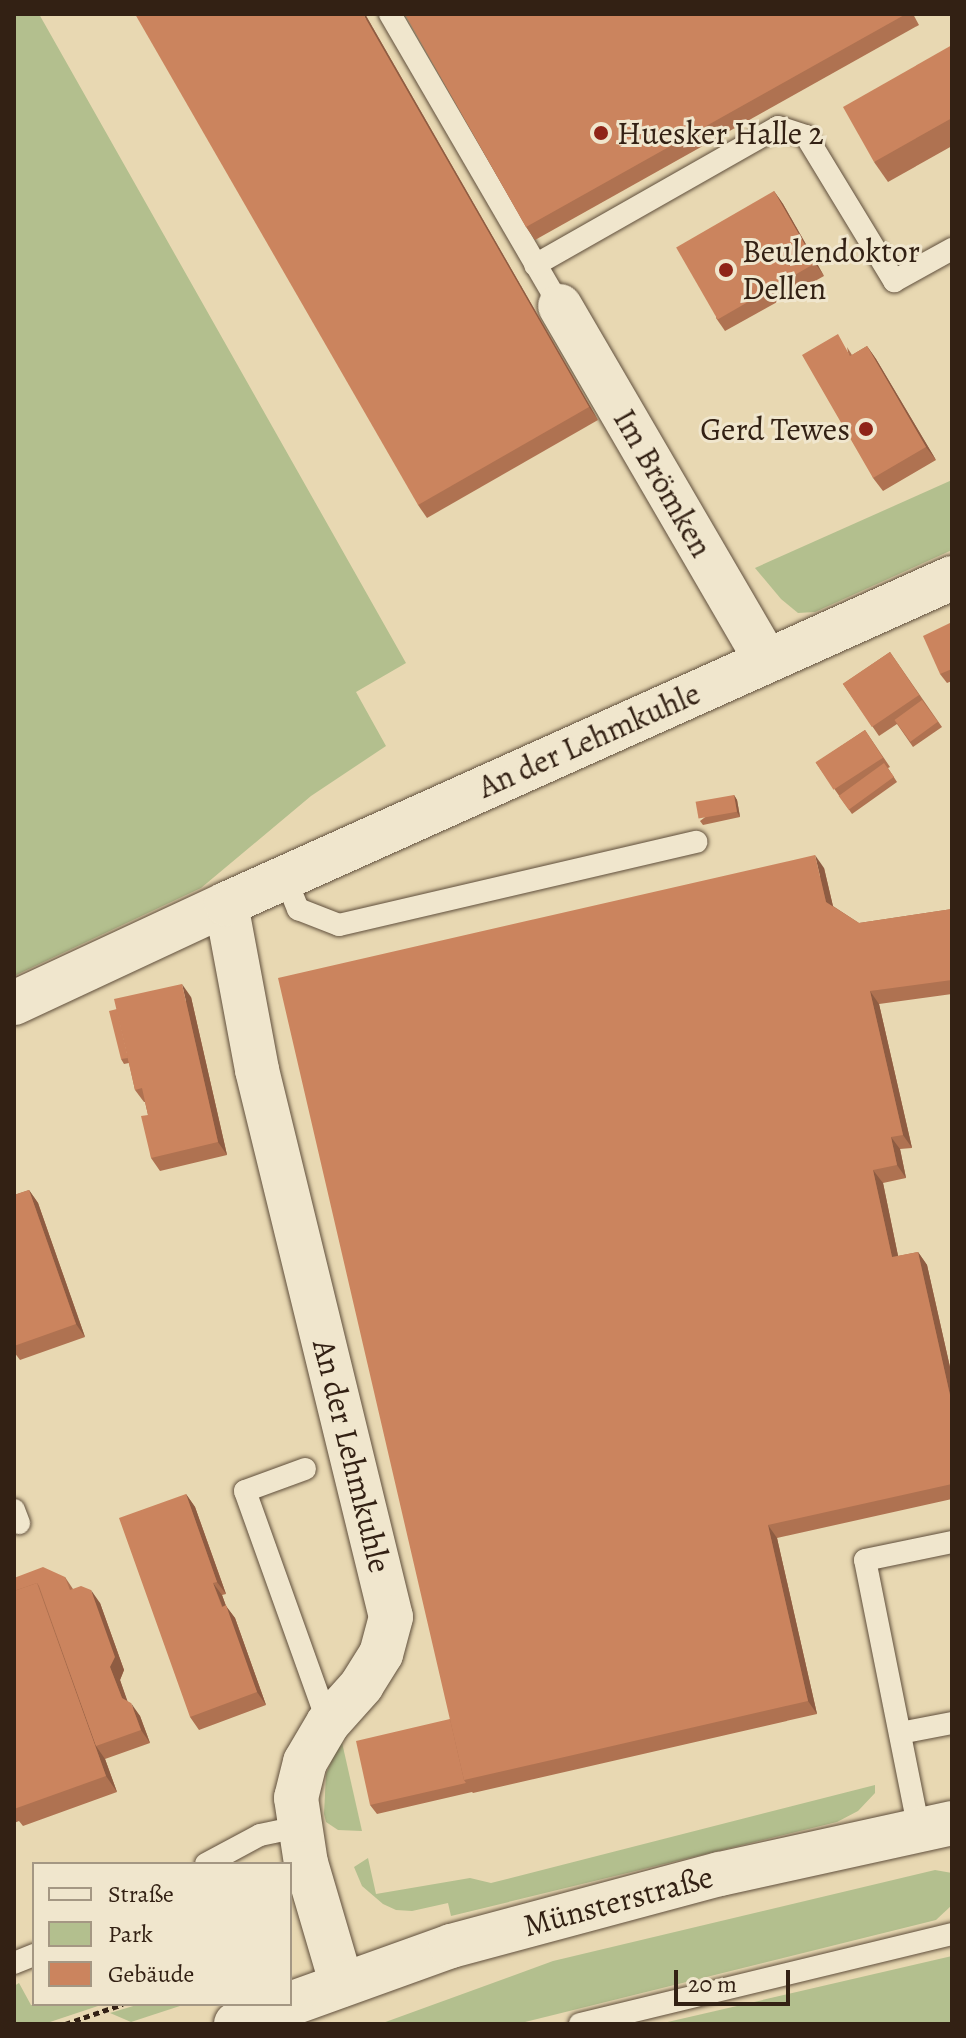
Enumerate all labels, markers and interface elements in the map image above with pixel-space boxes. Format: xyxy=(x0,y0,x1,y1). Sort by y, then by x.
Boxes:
place label: Huesker Halle 2 xyxy=(617,114,824,152)
marker: Huesker Halle 2 xyxy=(592,124,610,142)
place label: Beulendoktor Dellen xyxy=(742,233,920,308)
marker: Beulendoktor Dellen xyxy=(717,261,735,279)
street label: Im Brömken xyxy=(605,402,721,564)
place label: Gerd Tewes xyxy=(700,410,850,448)
marker: Gerd Tewes xyxy=(857,420,875,438)
street label: An der Lehmkuhle xyxy=(472,674,706,806)
street label: An der Lehmkuhle xyxy=(304,1336,400,1576)
street label: Münsterstraße xyxy=(519,1857,717,1945)
legend xyxy=(32,1862,292,2006)
text: Straße xyxy=(108,1878,174,1910)
text: Park xyxy=(108,1918,153,1950)
scale bar xyxy=(678,1954,794,2004)
text: Gebäude xyxy=(108,1958,194,1990)
text: 20 m xyxy=(688,1968,737,2000)

